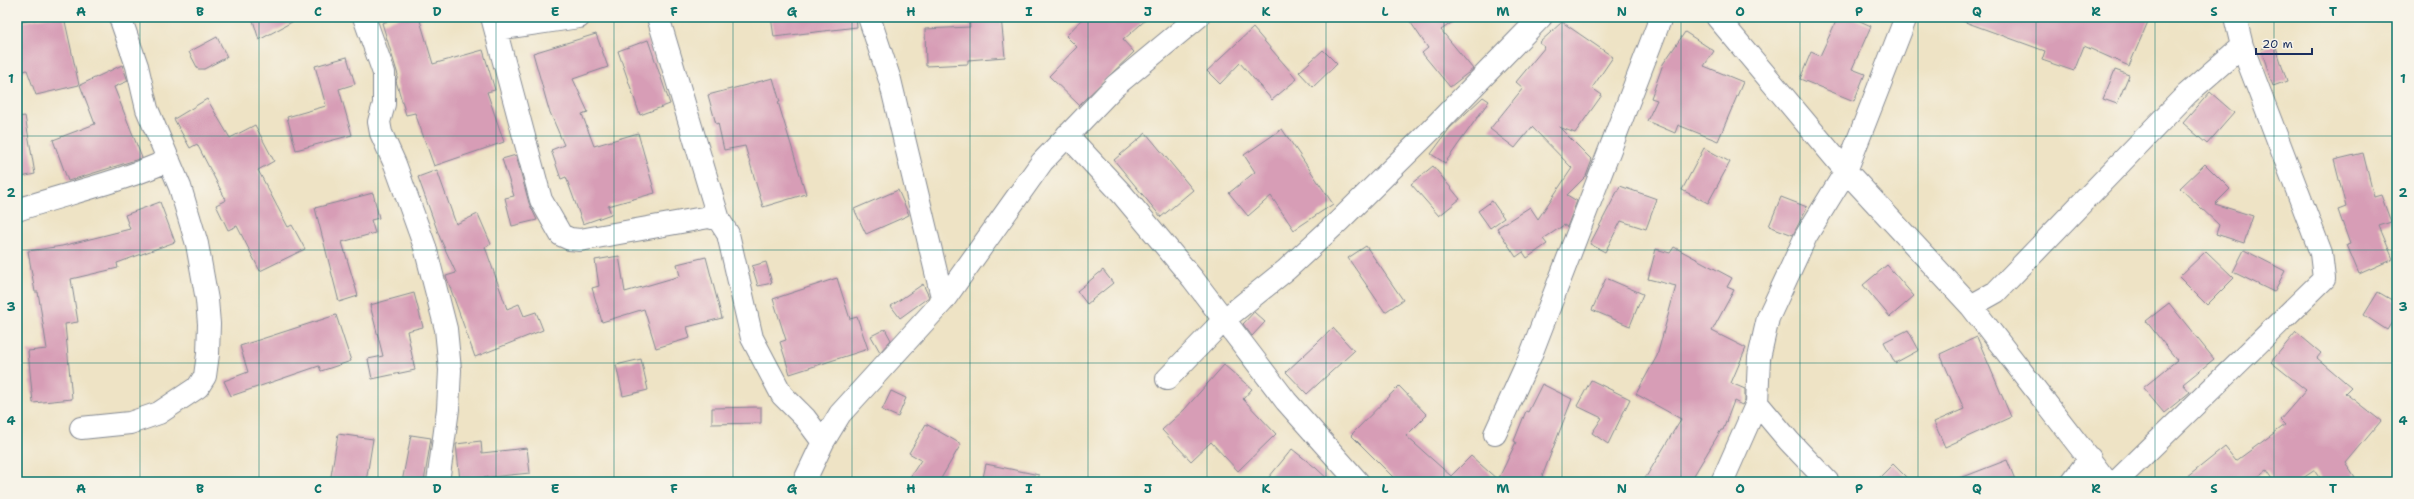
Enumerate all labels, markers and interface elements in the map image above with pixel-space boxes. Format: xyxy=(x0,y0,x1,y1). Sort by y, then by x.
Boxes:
text: A xyxy=(76,3,86,20)
text: B xyxy=(196,3,204,20)
text: C xyxy=(314,3,322,20)
text: D xyxy=(432,3,442,20)
text: E xyxy=(551,3,560,20)
text: F xyxy=(670,3,678,20)
text: G xyxy=(787,3,798,20)
text: H xyxy=(906,3,916,20)
text: I xyxy=(1025,3,1033,20)
text: J xyxy=(1144,3,1152,20)
text: K xyxy=(1262,3,1271,20)
text: L xyxy=(1381,3,1389,20)
text: M xyxy=(1496,3,1510,20)
text: N xyxy=(1617,3,1627,20)
text: O xyxy=(1735,3,1745,20)
text: P xyxy=(1855,3,1863,20)
text: Q xyxy=(1972,3,1982,20)
text: R xyxy=(2091,3,2101,20)
text: S xyxy=(2210,3,2218,20)
text: T xyxy=(2329,3,2337,20)
scale bar xyxy=(2256,30,2312,56)
text: 20 m xyxy=(2262,36,2293,52)
text: 1 xyxy=(8,70,14,87)
text: 1 xyxy=(2400,70,2406,87)
text: 2 xyxy=(6,184,16,201)
text: 2 xyxy=(2398,184,2408,201)
text: 3 xyxy=(6,298,16,315)
text: 3 xyxy=(2398,298,2408,315)
text: 4 xyxy=(6,412,16,429)
text: 4 xyxy=(2398,412,2408,429)
text: A xyxy=(76,480,86,497)
text: B xyxy=(196,480,204,497)
text: C xyxy=(314,480,322,497)
text: D xyxy=(432,480,442,497)
text: E xyxy=(551,480,560,497)
text: F xyxy=(670,480,678,497)
text: G xyxy=(787,480,798,497)
text: H xyxy=(906,480,916,497)
text: I xyxy=(1025,480,1033,497)
text: J xyxy=(1144,480,1152,497)
text: K xyxy=(1262,480,1271,497)
text: L xyxy=(1381,480,1389,497)
text: M xyxy=(1496,480,1510,497)
text: N xyxy=(1617,480,1627,497)
text: O xyxy=(1735,480,1745,497)
text: P xyxy=(1855,480,1863,497)
text: Q xyxy=(1972,480,1982,497)
text: R xyxy=(2091,480,2101,497)
text: S xyxy=(2210,480,2218,497)
text: T xyxy=(2329,480,2337,497)

